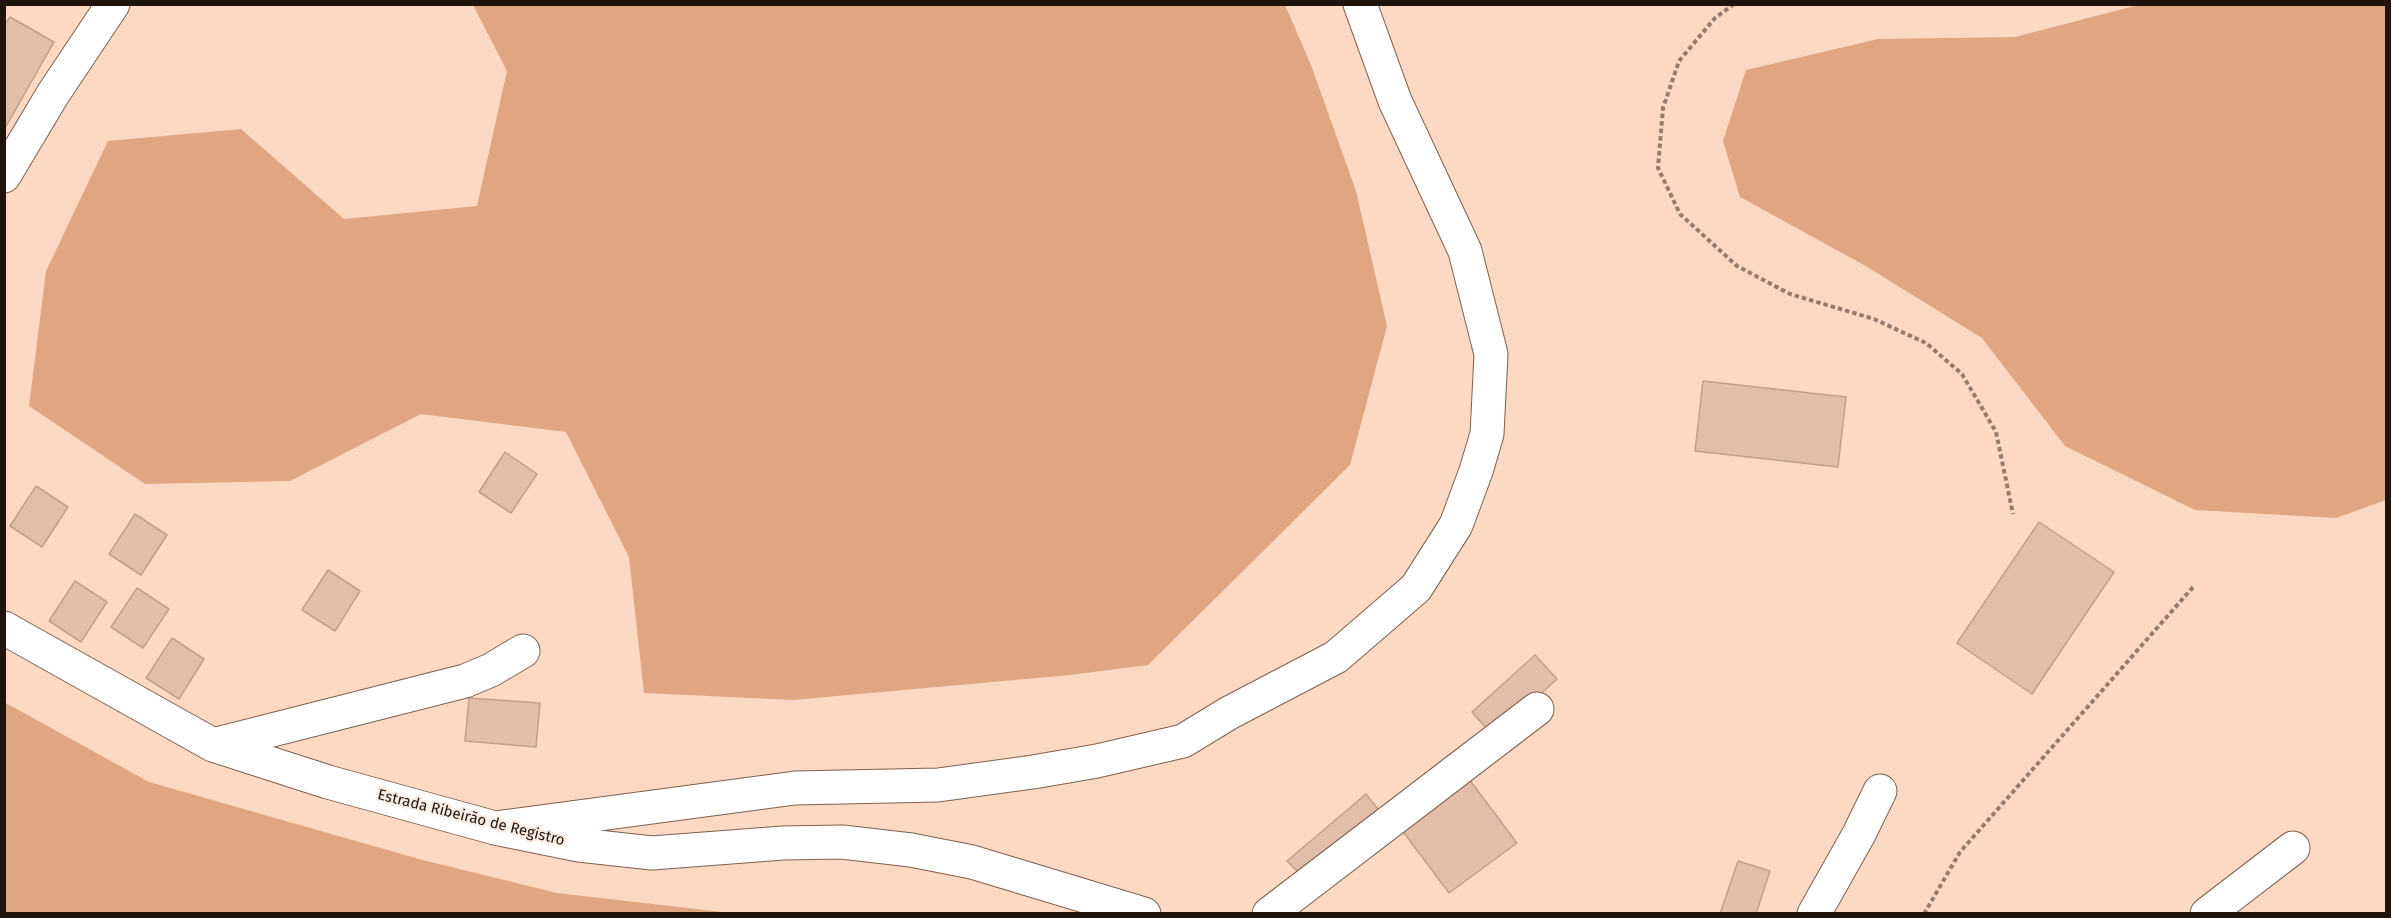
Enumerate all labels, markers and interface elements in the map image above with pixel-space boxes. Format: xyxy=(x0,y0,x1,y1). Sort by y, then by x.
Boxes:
street label: Estrada Ribeirão de Registro xyxy=(375,786,567,850)

